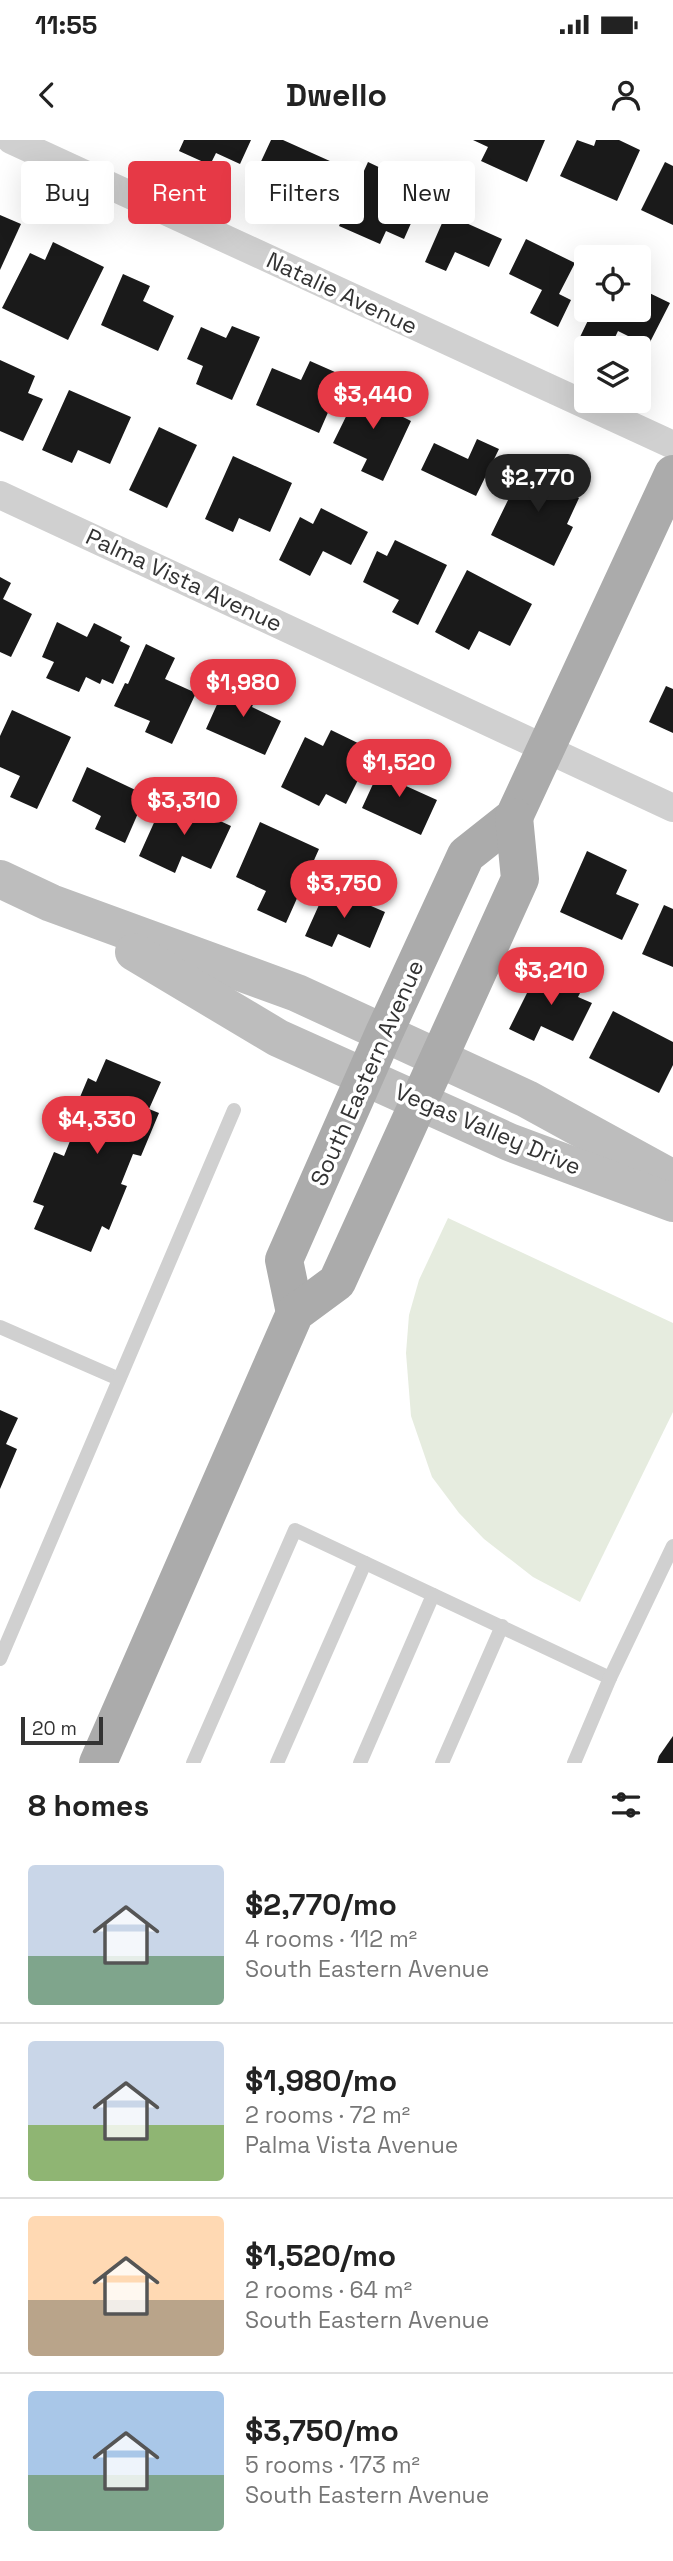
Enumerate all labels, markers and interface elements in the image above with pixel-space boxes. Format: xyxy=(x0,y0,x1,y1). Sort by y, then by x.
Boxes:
text: 11:55 xyxy=(35,8,97,42)
text: Dwello xyxy=(286,75,387,115)
icon: back xyxy=(28,76,66,114)
icon: person xyxy=(607,76,645,114)
chip: Buy xyxy=(21,161,114,224)
chip: Rent xyxy=(128,161,231,224)
chip: Filters xyxy=(245,161,364,224)
chip: New xyxy=(378,161,475,224)
street label: Natalie Avenue xyxy=(262,245,422,341)
map controls xyxy=(574,245,651,413)
button: locate xyxy=(574,245,651,322)
button: layers xyxy=(574,336,651,413)
pin: $3,440 xyxy=(316,372,430,431)
text: $3,440 xyxy=(334,379,412,409)
pin: $2,770 xyxy=(481,454,595,514)
text: $2,770 xyxy=(501,462,575,492)
street label: Palma Vista Avenue xyxy=(81,521,287,639)
pin: $1,980 xyxy=(186,660,300,719)
text: $1,980 xyxy=(206,667,280,697)
pin: $1,520 xyxy=(342,740,456,799)
text: $1,520 xyxy=(362,747,436,777)
pin: $3,310 xyxy=(127,778,241,837)
text: $3,310 xyxy=(147,785,221,815)
pin: $3,750 xyxy=(287,860,401,920)
text: $3,750 xyxy=(306,868,382,898)
pin: $3,210 xyxy=(494,948,608,1007)
street label: South Eastern Avenue xyxy=(304,955,430,1191)
text: $3,210 xyxy=(514,955,588,985)
street label: Vegas Valley Drive xyxy=(390,1076,586,1182)
pin: $4,330 xyxy=(40,1096,154,1156)
text: $4,330 xyxy=(58,1104,136,1134)
scale bar xyxy=(21,1714,103,1746)
text: 20 m xyxy=(32,1716,77,1741)
text: 8 homes xyxy=(28,1786,149,1825)
icon: filters xyxy=(607,1786,645,1824)
text: $2,770/mo xyxy=(245,1885,397,1924)
icon: home xyxy=(84,1893,168,1977)
text: 4 rooms · 112 m² xyxy=(245,1924,417,1954)
text: South Eastern Avenue xyxy=(245,1954,489,1984)
text: $1,980/mo xyxy=(245,2061,397,2100)
icon: home xyxy=(84,2069,168,2153)
text: 2 rooms · 72 m² xyxy=(245,2100,410,2130)
text: Palma Vista Avenue xyxy=(245,2130,458,2160)
text: $1,520/mo xyxy=(245,2236,396,2275)
icon: home xyxy=(84,2244,168,2328)
text: 2 rooms · 64 m² xyxy=(245,2275,412,2305)
text: South Eastern Avenue xyxy=(245,2305,489,2335)
text: $3,750/mo xyxy=(245,2411,399,2450)
icon: home xyxy=(84,2419,168,2503)
text: 5 rooms · 173 m² xyxy=(245,2450,420,2480)
text: South Eastern Avenue xyxy=(245,2480,489,2510)

